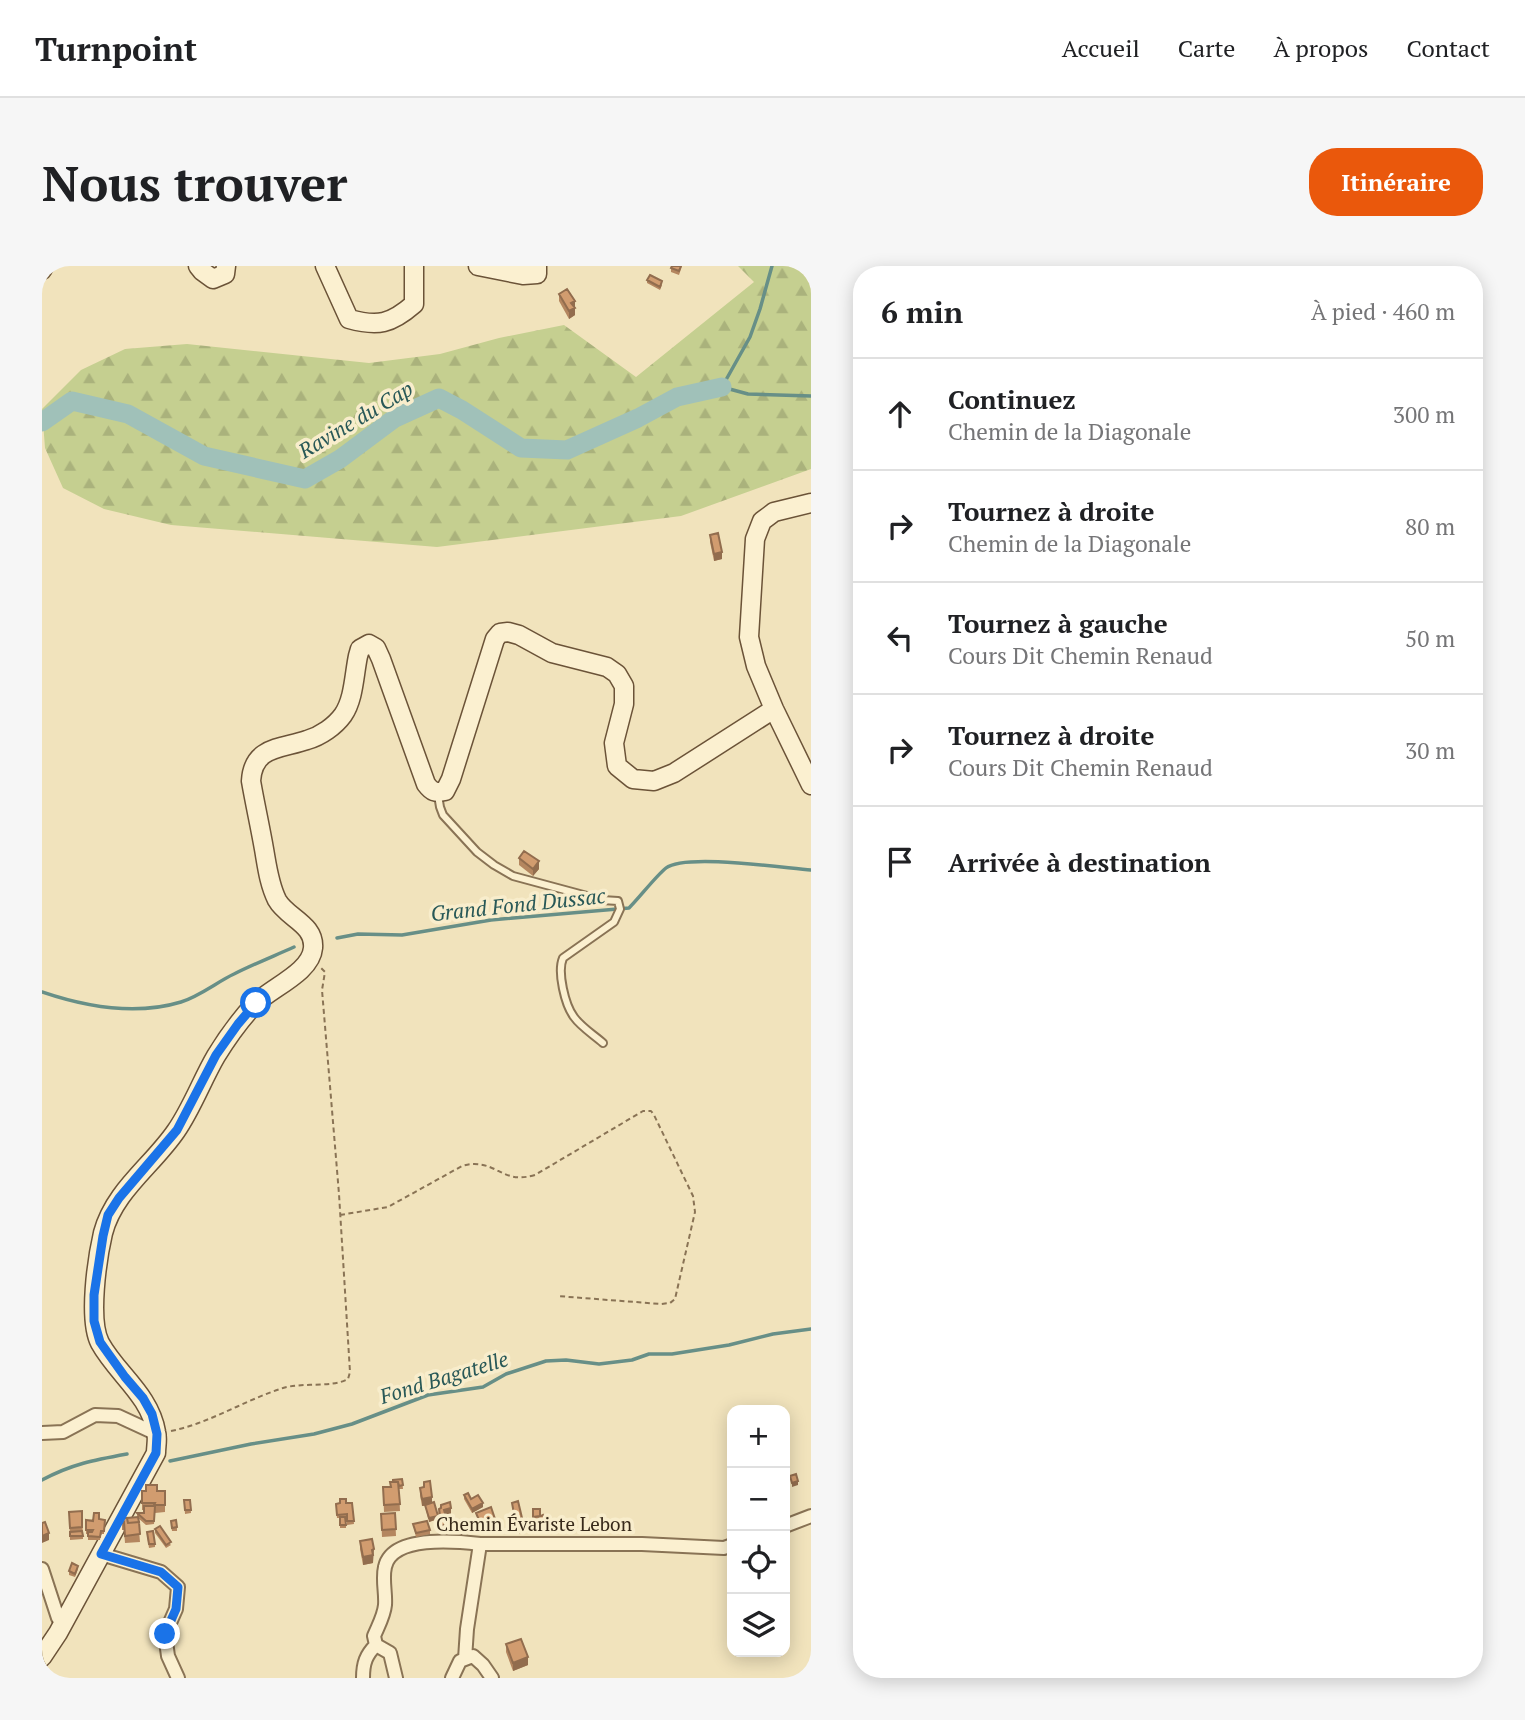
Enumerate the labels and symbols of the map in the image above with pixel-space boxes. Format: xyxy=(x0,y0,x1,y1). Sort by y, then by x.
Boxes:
water label: Ravine du Cap xyxy=(292,374,418,465)
water label: Grand Fond Dussac xyxy=(429,881,608,927)
route start xyxy=(240,987,271,1018)
water label: Fond Bagatelle xyxy=(375,1344,512,1410)
street label: Chemin Évariste Lebon xyxy=(436,1511,632,1536)
route end xyxy=(149,1618,180,1649)

